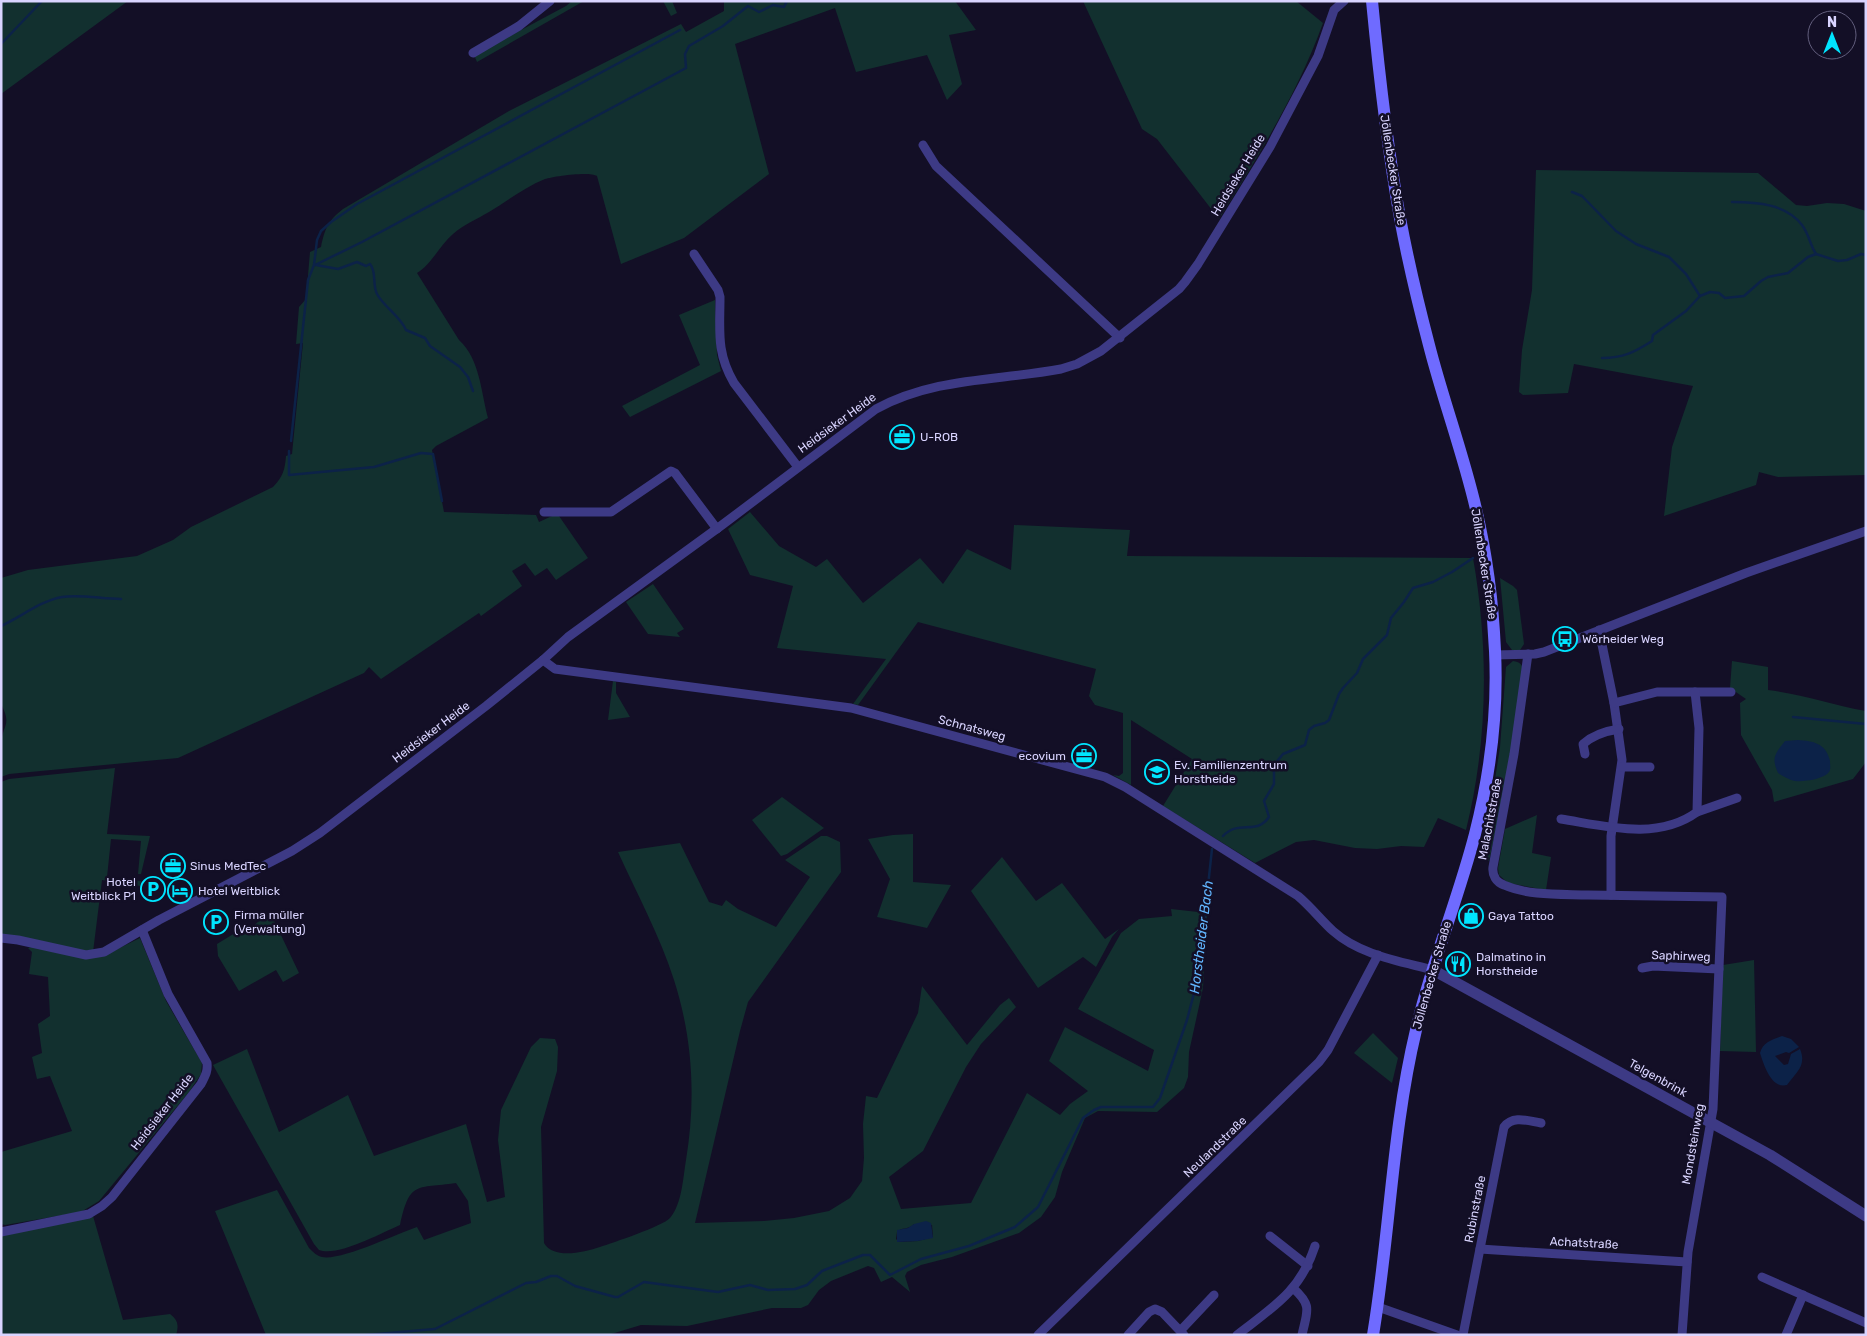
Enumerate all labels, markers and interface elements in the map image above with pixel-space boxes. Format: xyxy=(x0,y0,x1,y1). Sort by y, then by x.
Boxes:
north arrow xyxy=(1807,10,1857,60)
text: N xyxy=(1827,14,1837,31)
street label: Jöllenbecker Straße xyxy=(1377,114,1409,227)
street label: Heidsieker Heide xyxy=(1208,131,1268,218)
street label: Heidsieker Heide xyxy=(795,390,879,456)
office icon: U-ROB xyxy=(889,424,915,450)
place label: U-ROB xyxy=(920,430,958,444)
street label: Jöllenbecker Straße xyxy=(1468,508,1500,621)
bus stop icon: Wörheider Weg xyxy=(1552,626,1578,652)
place label: Wörheider Weg xyxy=(1582,632,1664,646)
street label: Heidsieker Heide xyxy=(390,698,473,766)
street label: Schnatsweg xyxy=(937,712,1007,744)
office icon: ecovium xyxy=(1071,743,1097,769)
place label: ecovium xyxy=(1019,749,1066,763)
place label: Ev. Familienzentrum Horstheide xyxy=(1174,758,1287,786)
school or university icon: Ev. Familienzentrum Horstheide xyxy=(1144,759,1170,785)
street label: Malachitstraße xyxy=(1475,777,1505,861)
office icon: Sinus MedTec xyxy=(160,853,186,879)
place label: Sinus MedTec xyxy=(190,859,267,873)
place label: Hotel Weitblick P1 xyxy=(71,875,136,903)
parking icon: Hotel Weitblick P1 xyxy=(140,876,166,902)
hotel icon: Hotel Weitblick xyxy=(167,878,193,904)
water label: Horstheider Bach xyxy=(1186,879,1217,995)
place label: Hotel Weitblick xyxy=(198,884,281,898)
shop icon: Gaya Tattoo xyxy=(1458,903,1484,929)
place label: Firma müller (Verwaltung) xyxy=(234,908,306,936)
parking icon: Firma müller (Verwaltung) xyxy=(203,909,229,935)
place label: Gaya Tattoo xyxy=(1488,909,1554,923)
street label: Jöllenbecker Straße xyxy=(1410,919,1454,1031)
street label: Saphirweg xyxy=(1651,948,1711,964)
place label: Dalmatino in Horstheide xyxy=(1476,950,1546,978)
restaurant icon: Dalmatino in Horstheide xyxy=(1445,951,1471,977)
street label: Telgenbrink xyxy=(1626,1056,1690,1100)
street label: Heidsieker Heide xyxy=(128,1071,196,1153)
street label: Mondsteinweg xyxy=(1679,1103,1707,1185)
street label: Neulandstraße xyxy=(1181,1113,1250,1180)
street label: Rubinstraße xyxy=(1462,1174,1488,1244)
street label: Achatstraße xyxy=(1549,1234,1619,1252)

